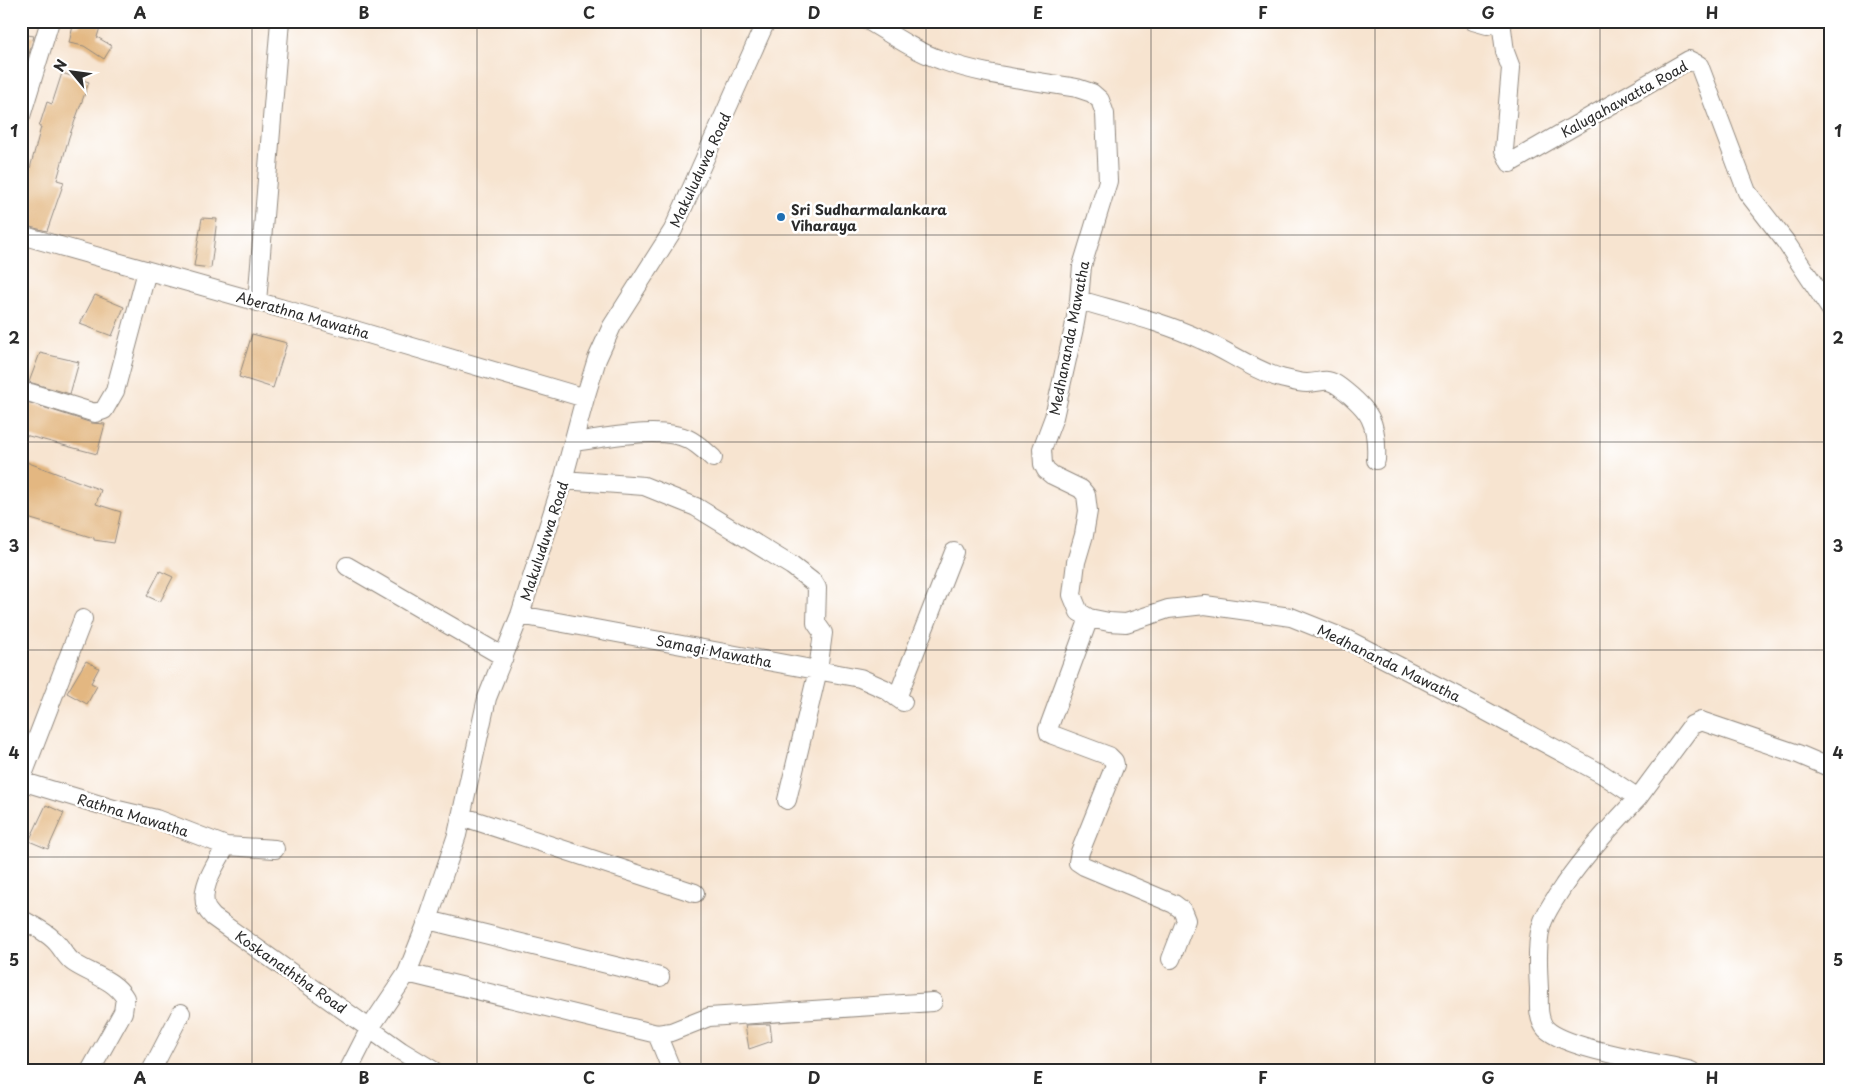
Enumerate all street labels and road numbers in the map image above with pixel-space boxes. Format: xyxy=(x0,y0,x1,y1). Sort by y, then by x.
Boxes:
street label: Kalugahawatta Road xyxy=(1557,55,1691,143)
street label: Makuluduwa Road xyxy=(664,109,736,231)
street label: Medhananda Mawatha xyxy=(1044,259,1094,417)
street label: Aberathna Mawatha xyxy=(234,286,372,344)
street label: Makuluduwa Road xyxy=(515,479,573,603)
street label: Medhananda Mawatha xyxy=(1314,619,1464,707)
street label: Samagi Mawatha xyxy=(654,629,774,673)
street label: Rathna Mawatha xyxy=(75,788,192,842)
street label: Koskanaththa Road xyxy=(231,925,351,1019)

